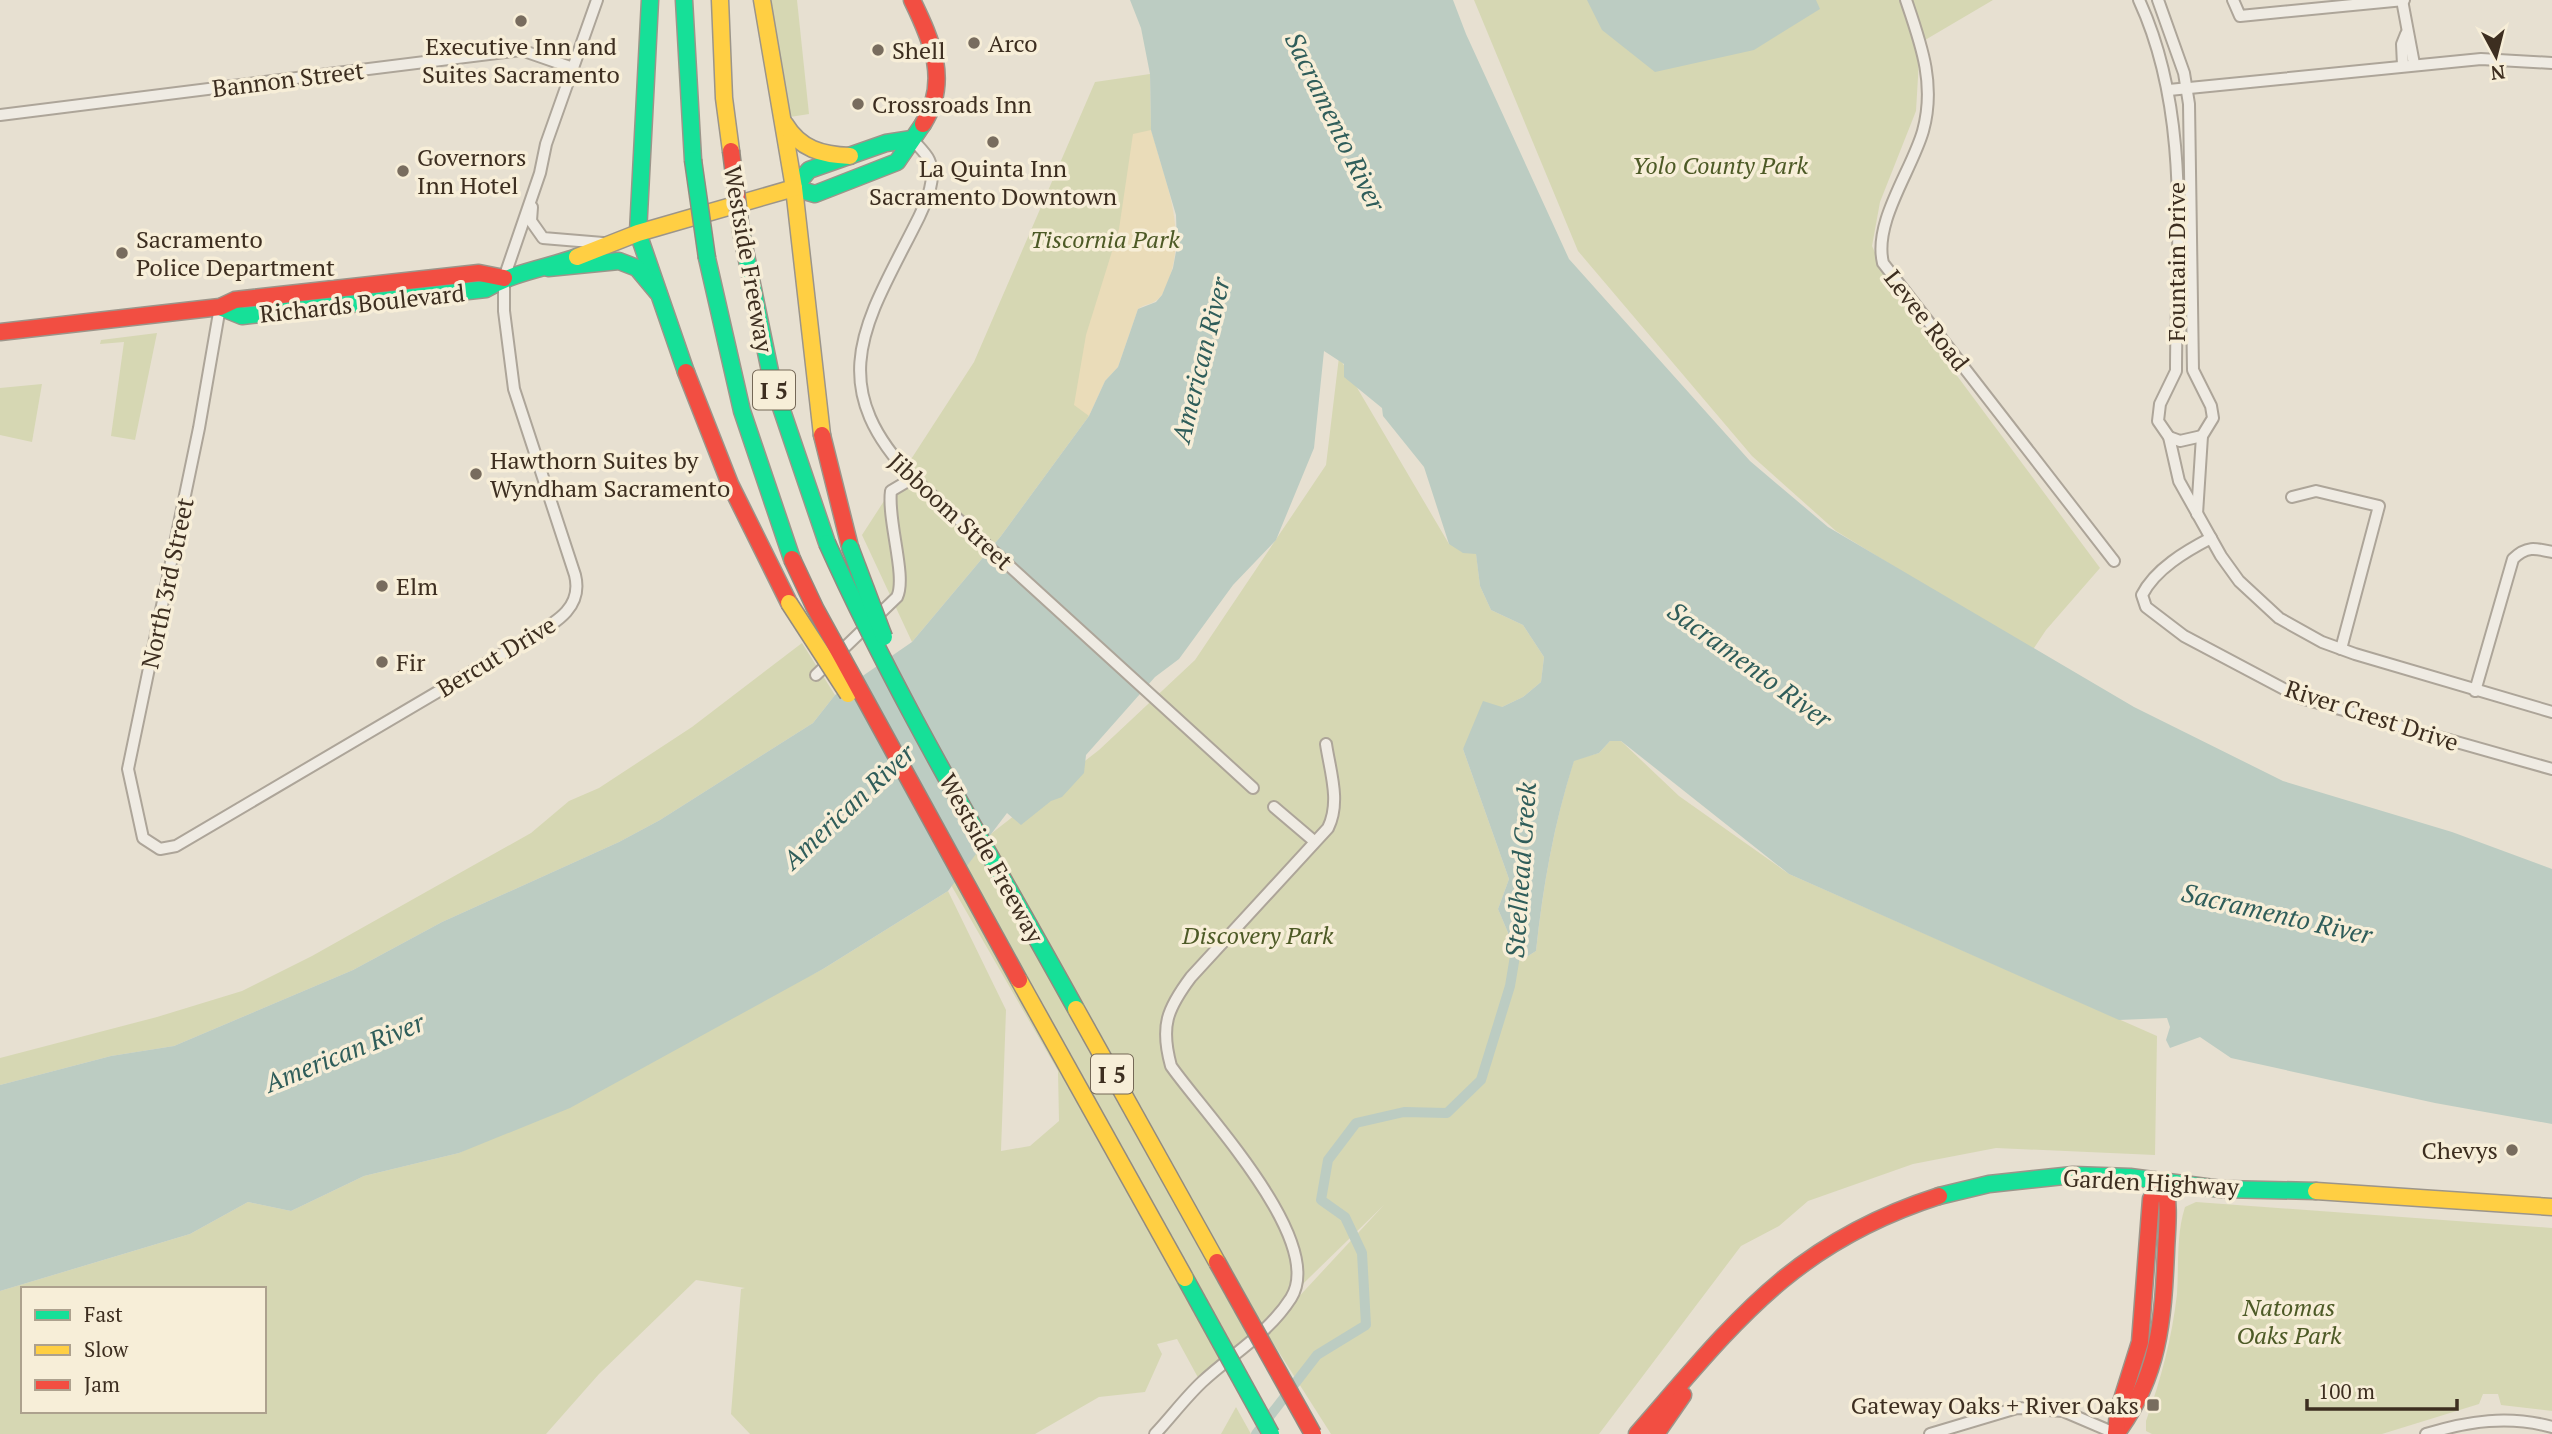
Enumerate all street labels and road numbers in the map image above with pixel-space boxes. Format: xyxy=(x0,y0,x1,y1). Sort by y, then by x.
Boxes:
street label: Bannon Street xyxy=(210,54,366,104)
street label: Westside Freeway xyxy=(717,163,781,356)
street label: Fountain Drive xyxy=(2160,182,2192,342)
street label: Levee Road xyxy=(1877,263,1977,377)
street label: Richards Boulevard xyxy=(258,276,466,330)
road number: I 5 xyxy=(753,370,795,410)
street label: Jibboom Street xyxy=(882,445,1020,577)
street label: North 3rd Street xyxy=(133,494,201,671)
street label: Bercut Drive xyxy=(431,608,561,704)
street label: River Crest Drive xyxy=(2281,672,2463,758)
street label: Westside Freeway xyxy=(932,768,1052,949)
road number: I 5 xyxy=(1091,1054,1133,1093)
street label: Garden Highway xyxy=(2062,1161,2241,1203)

